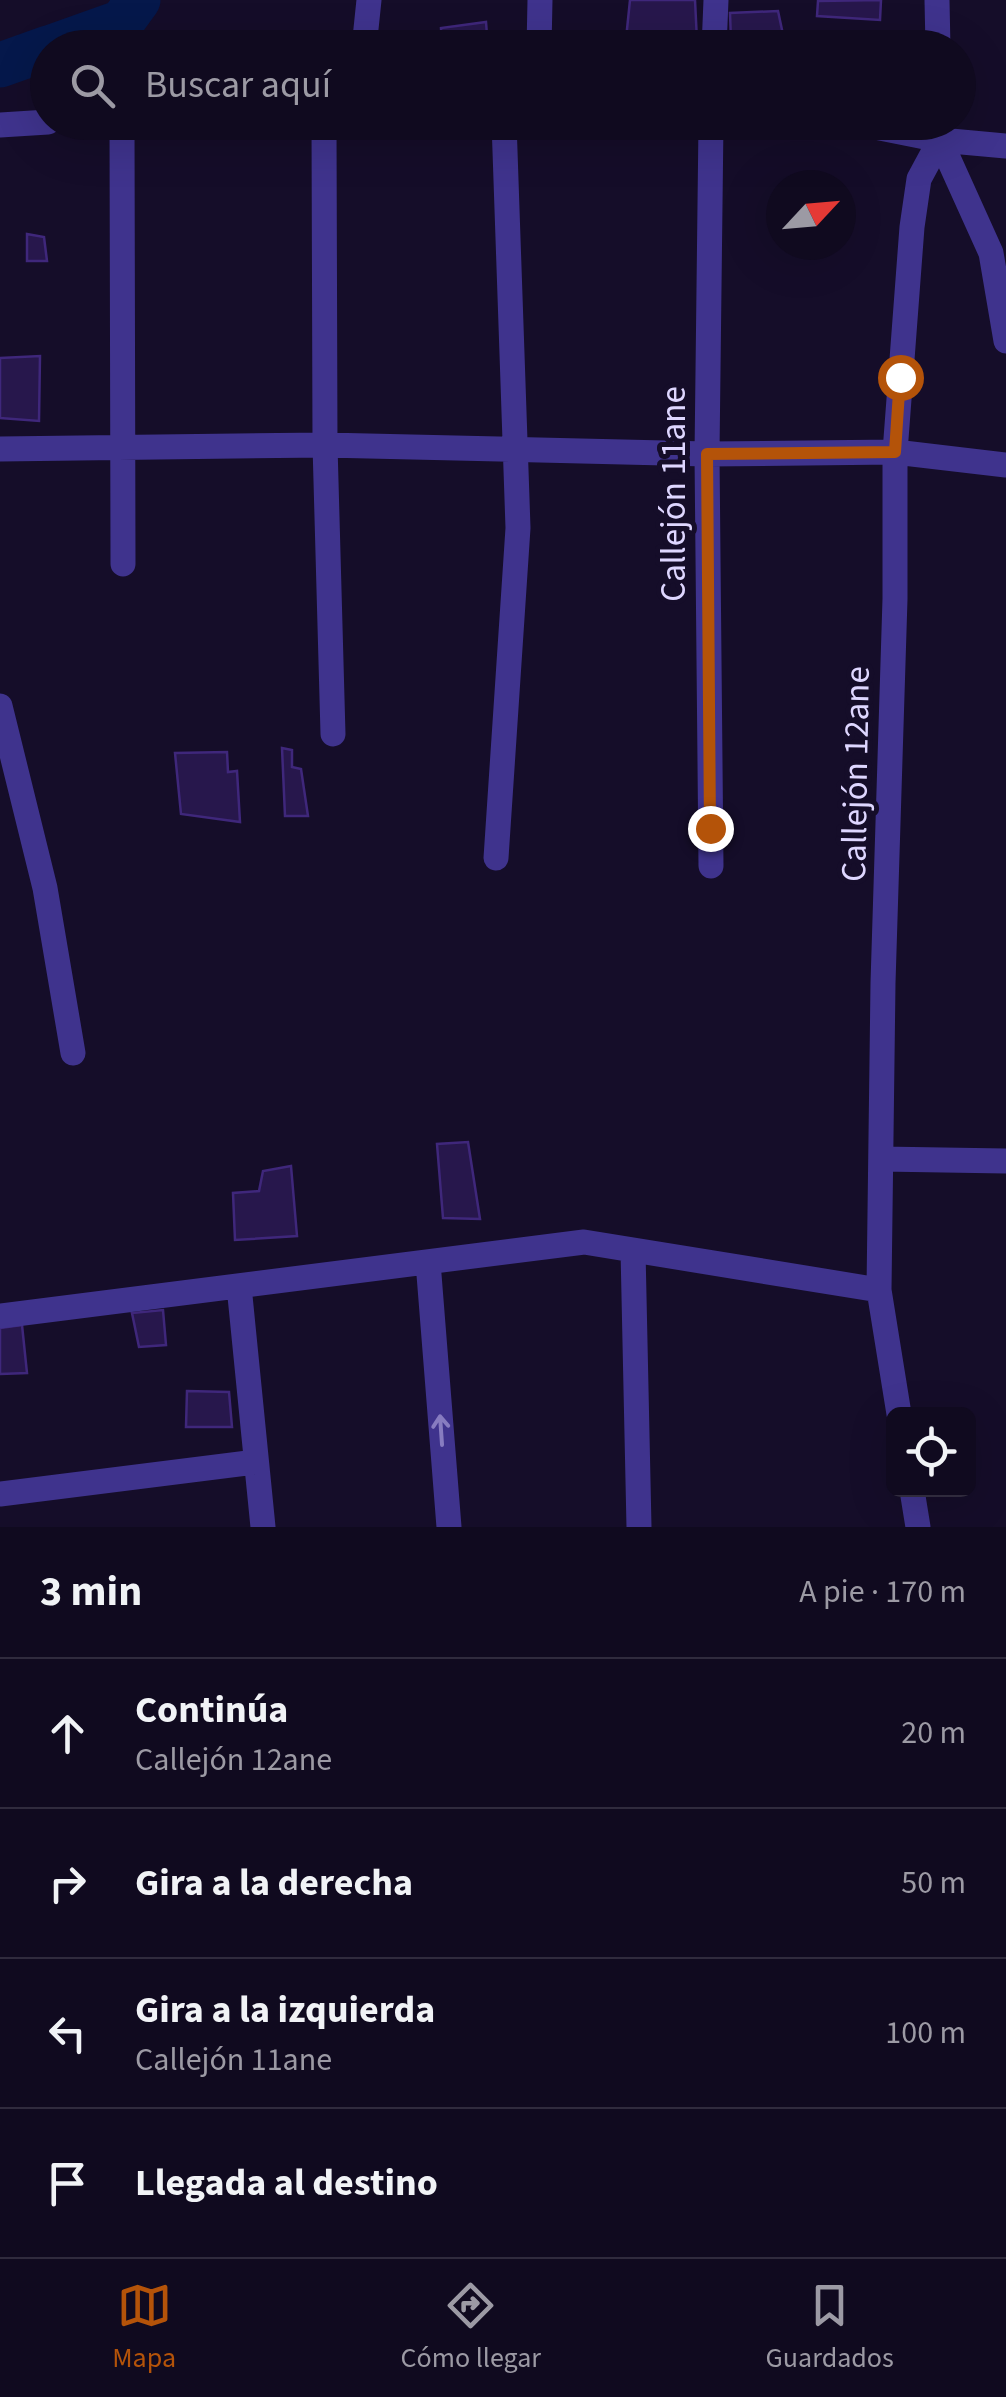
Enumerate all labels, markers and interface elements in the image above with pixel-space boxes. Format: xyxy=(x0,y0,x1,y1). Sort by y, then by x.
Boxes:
search box xyxy=(30,30,976,140)
icon: search xyxy=(65,58,120,113)
text: Buscar aquí xyxy=(145,58,331,112)
north arrow xyxy=(766,170,856,260)
route start xyxy=(878,355,924,401)
street label: Callejón 11ane xyxy=(649,386,699,602)
street label: Callejón 12ane xyxy=(829,666,883,882)
route end xyxy=(688,806,734,852)
map controls xyxy=(886,1407,976,1497)
button: locate xyxy=(886,1407,976,1497)
one-way arrow xyxy=(431,1414,450,1446)
text: 3 min xyxy=(40,1562,142,1622)
text: A pie · 170 m xyxy=(799,1569,966,1615)
text: Continúa xyxy=(135,1683,288,1737)
icon: ahead xyxy=(40,1706,95,1761)
text: 20 m xyxy=(901,1710,966,1756)
text: Callejón 12ane xyxy=(135,1737,332,1783)
icon: right xyxy=(40,1856,95,1911)
text: Gira a la derecha xyxy=(135,1856,413,1910)
text: 50 m xyxy=(901,1860,966,1906)
text: Gira a la izquierda xyxy=(135,1983,435,2037)
icon: left xyxy=(40,2006,95,2061)
text: 100 m xyxy=(885,2010,966,2056)
text: Callejón 11ane xyxy=(135,2037,332,2083)
icon: arrive xyxy=(40,2156,95,2211)
text: Llegada al destino xyxy=(135,2156,438,2210)
tab: Mapa xyxy=(112,2278,176,2378)
tab: Cómo llegar xyxy=(401,2278,541,2378)
tab: Guardados xyxy=(766,2278,894,2378)

